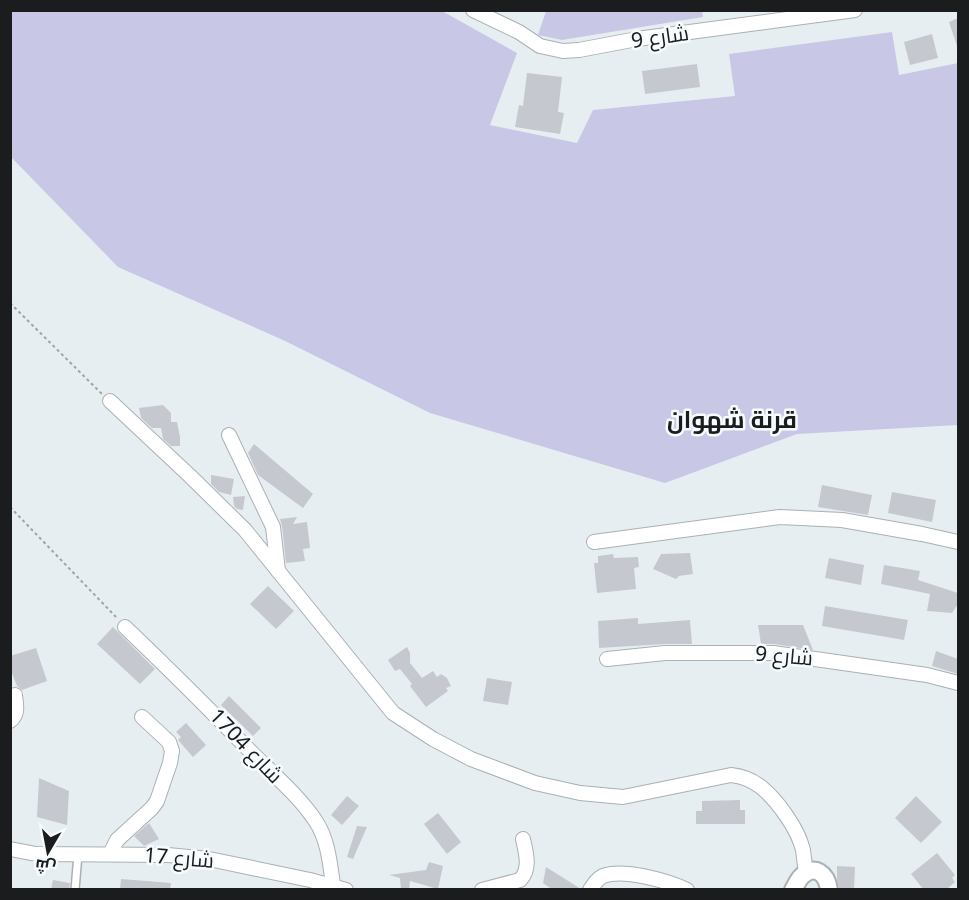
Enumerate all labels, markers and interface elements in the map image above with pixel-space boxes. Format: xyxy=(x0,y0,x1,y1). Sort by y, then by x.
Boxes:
street label: شارع 9 xyxy=(629,18,691,55)
district label: قرنة شهوان xyxy=(667,402,797,435)
street label: شارع 9 xyxy=(754,639,814,672)
street label: شارع 1704 xyxy=(203,702,290,790)
north arrow xyxy=(18,822,78,882)
street label: شارع 17 xyxy=(143,840,215,875)
text: ش xyxy=(33,854,57,879)

